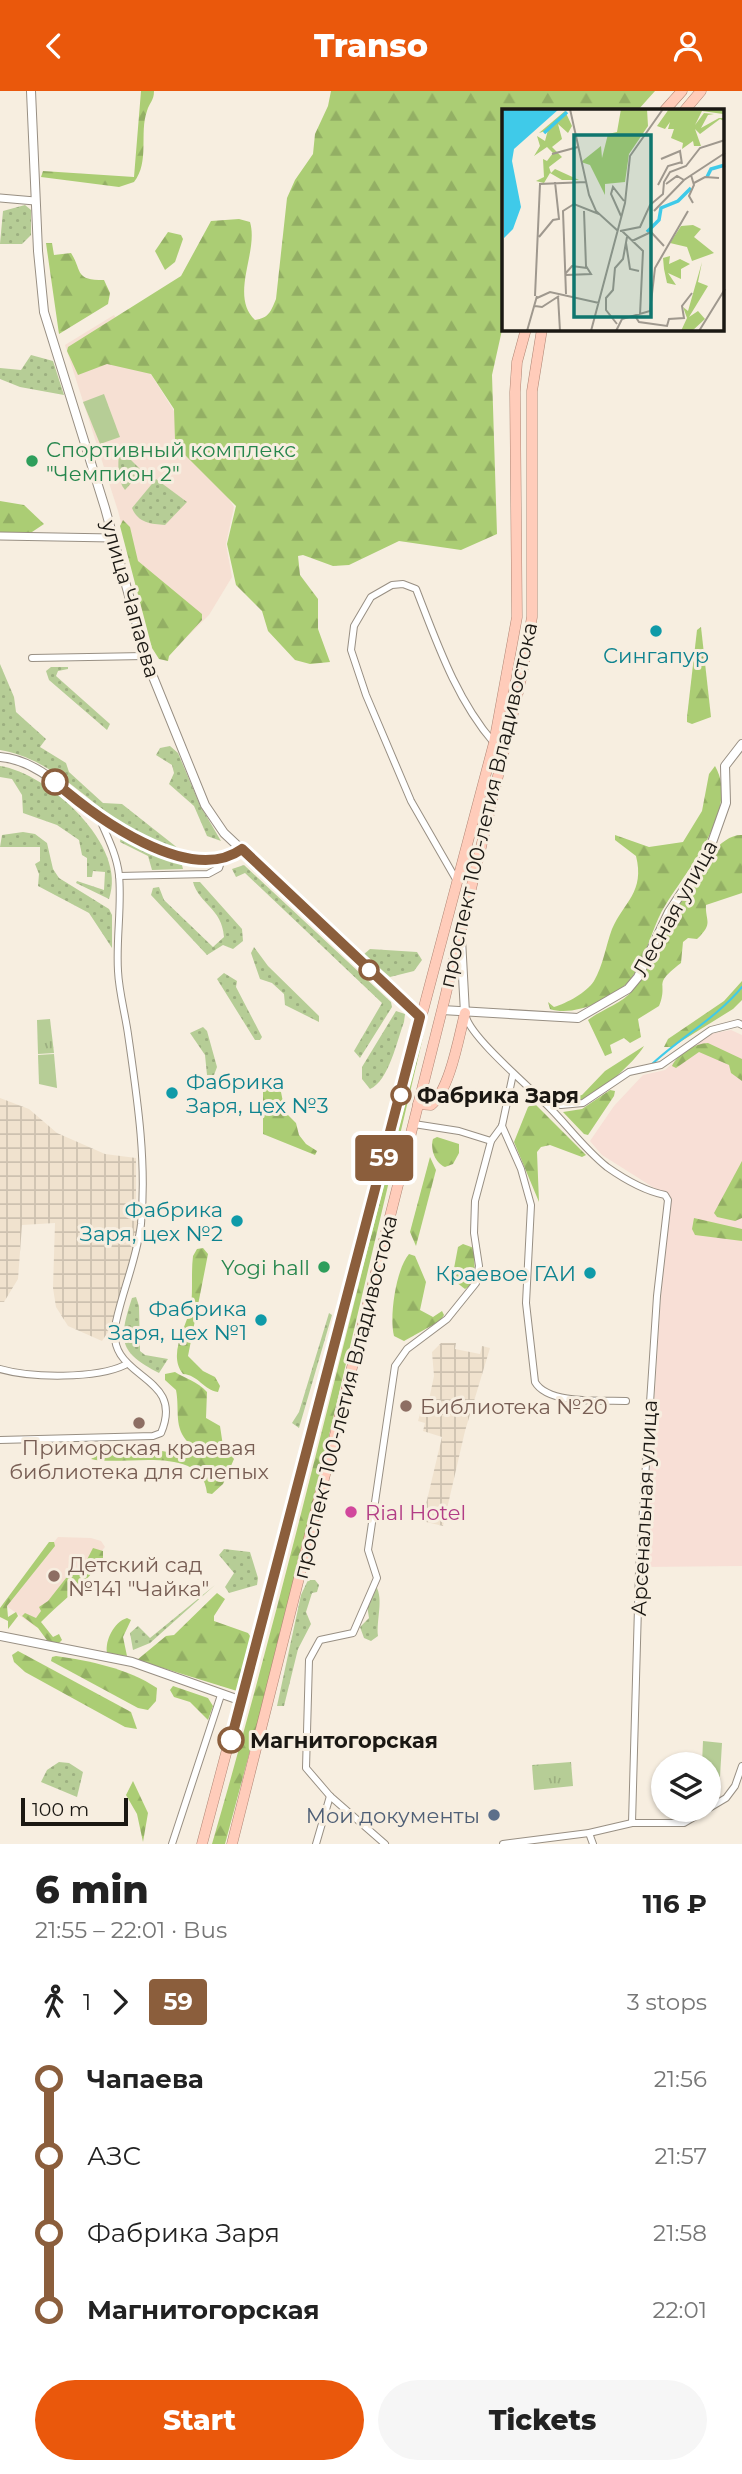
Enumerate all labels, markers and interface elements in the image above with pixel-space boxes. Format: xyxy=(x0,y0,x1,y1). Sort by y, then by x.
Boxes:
text: Transo xyxy=(314,26,428,65)
icon: back xyxy=(35,27,73,65)
icon: person xyxy=(669,27,707,65)
inset map xyxy=(502,109,724,331)
place label: Спортивный комплекс "Чемпион 2" xyxy=(46,437,296,486)
marker: Спортивный комплекс "Чемпион 2" xyxy=(24,453,40,469)
street label: улица Чапаева xyxy=(96,516,165,681)
street label: проспект 100-летия Владивостока xyxy=(434,620,542,990)
marker: Сингапур xyxy=(648,623,664,639)
place label: Сингапур xyxy=(603,643,709,668)
unlabelled marker xyxy=(42,769,68,795)
street label: Лесная улица xyxy=(627,836,723,980)
unlabelled marker xyxy=(359,960,379,980)
place label: Фабрика Заря, цех №3 xyxy=(186,1069,329,1118)
place label: Фабрика Заря xyxy=(417,1083,579,1108)
marker: Фабрика Заря, цех №3 xyxy=(164,1085,180,1101)
marker: Фабрика Заря xyxy=(391,1085,411,1105)
line badge: 59 xyxy=(352,1135,416,1181)
text: 59 xyxy=(369,1143,399,1172)
place label: Фабрика Заря, цех №2 xyxy=(80,1197,223,1246)
street label: проспект 100-летия Владивостока xyxy=(288,1212,402,1582)
marker: Фабрика Заря, цех №2 xyxy=(229,1213,245,1229)
place label: Yogi hall xyxy=(221,1255,310,1280)
marker: Yogi hall xyxy=(316,1259,332,1275)
place label: Краевое ГАИ xyxy=(435,1261,576,1286)
marker: Краевое ГАИ xyxy=(582,1265,598,1281)
place label: Фабрика Заря, цех №1 xyxy=(108,1296,247,1345)
marker: Фабрика Заря, цех №1 xyxy=(253,1312,269,1328)
place label: Библиотека №20 xyxy=(420,1394,608,1419)
marker: Библиотека №20 xyxy=(398,1398,414,1414)
street label: Арсенальная улица xyxy=(626,1399,662,1617)
marker: Приморская краевая библиотека для слепых xyxy=(131,1415,147,1431)
place label: Приморская краевая библиотека для слепых xyxy=(9,1435,269,1484)
place label: Rial Hotel xyxy=(365,1500,466,1525)
marker: Rial Hotel xyxy=(343,1504,359,1520)
place label: Детский сад №141 "Чайка" xyxy=(68,1552,209,1601)
marker: Детский сад №141 "Чайка" xyxy=(46,1568,62,1584)
marker: Магнитогорская xyxy=(218,1727,244,1753)
place label: Магнитогорская xyxy=(250,1728,438,1753)
map controls xyxy=(651,1752,721,1822)
button: layers xyxy=(651,1752,721,1822)
scale bar xyxy=(21,1795,128,1827)
text: 100 m xyxy=(32,1798,89,1821)
place label: Мои документы xyxy=(306,1803,480,1828)
marker: Мои документы xyxy=(486,1807,502,1823)
text: 6 min xyxy=(35,1866,149,1913)
text: 116 ₽ xyxy=(643,1888,707,1920)
text: 21:55 – 22:01 · Bus xyxy=(35,1916,227,1944)
icon: walk xyxy=(35,1983,73,2021)
icon: forward xyxy=(101,1983,139,2021)
text: 59 xyxy=(163,1987,193,2016)
text: 1 xyxy=(83,1988,91,2016)
text: 3 stops xyxy=(627,1988,707,2016)
text: Чапаева xyxy=(87,2063,204,2095)
text: 21:56 xyxy=(654,2065,707,2093)
text: АЗС xyxy=(87,2140,141,2172)
text: 21:57 xyxy=(655,2142,707,2170)
text: Фабрика Заря xyxy=(87,2217,280,2249)
text: 21:58 xyxy=(653,2219,707,2247)
text: Магнитогорская xyxy=(87,2294,320,2326)
text: 22:01 xyxy=(652,2296,707,2324)
button: Start xyxy=(35,2380,364,2460)
button: Tickets xyxy=(378,2380,707,2460)

